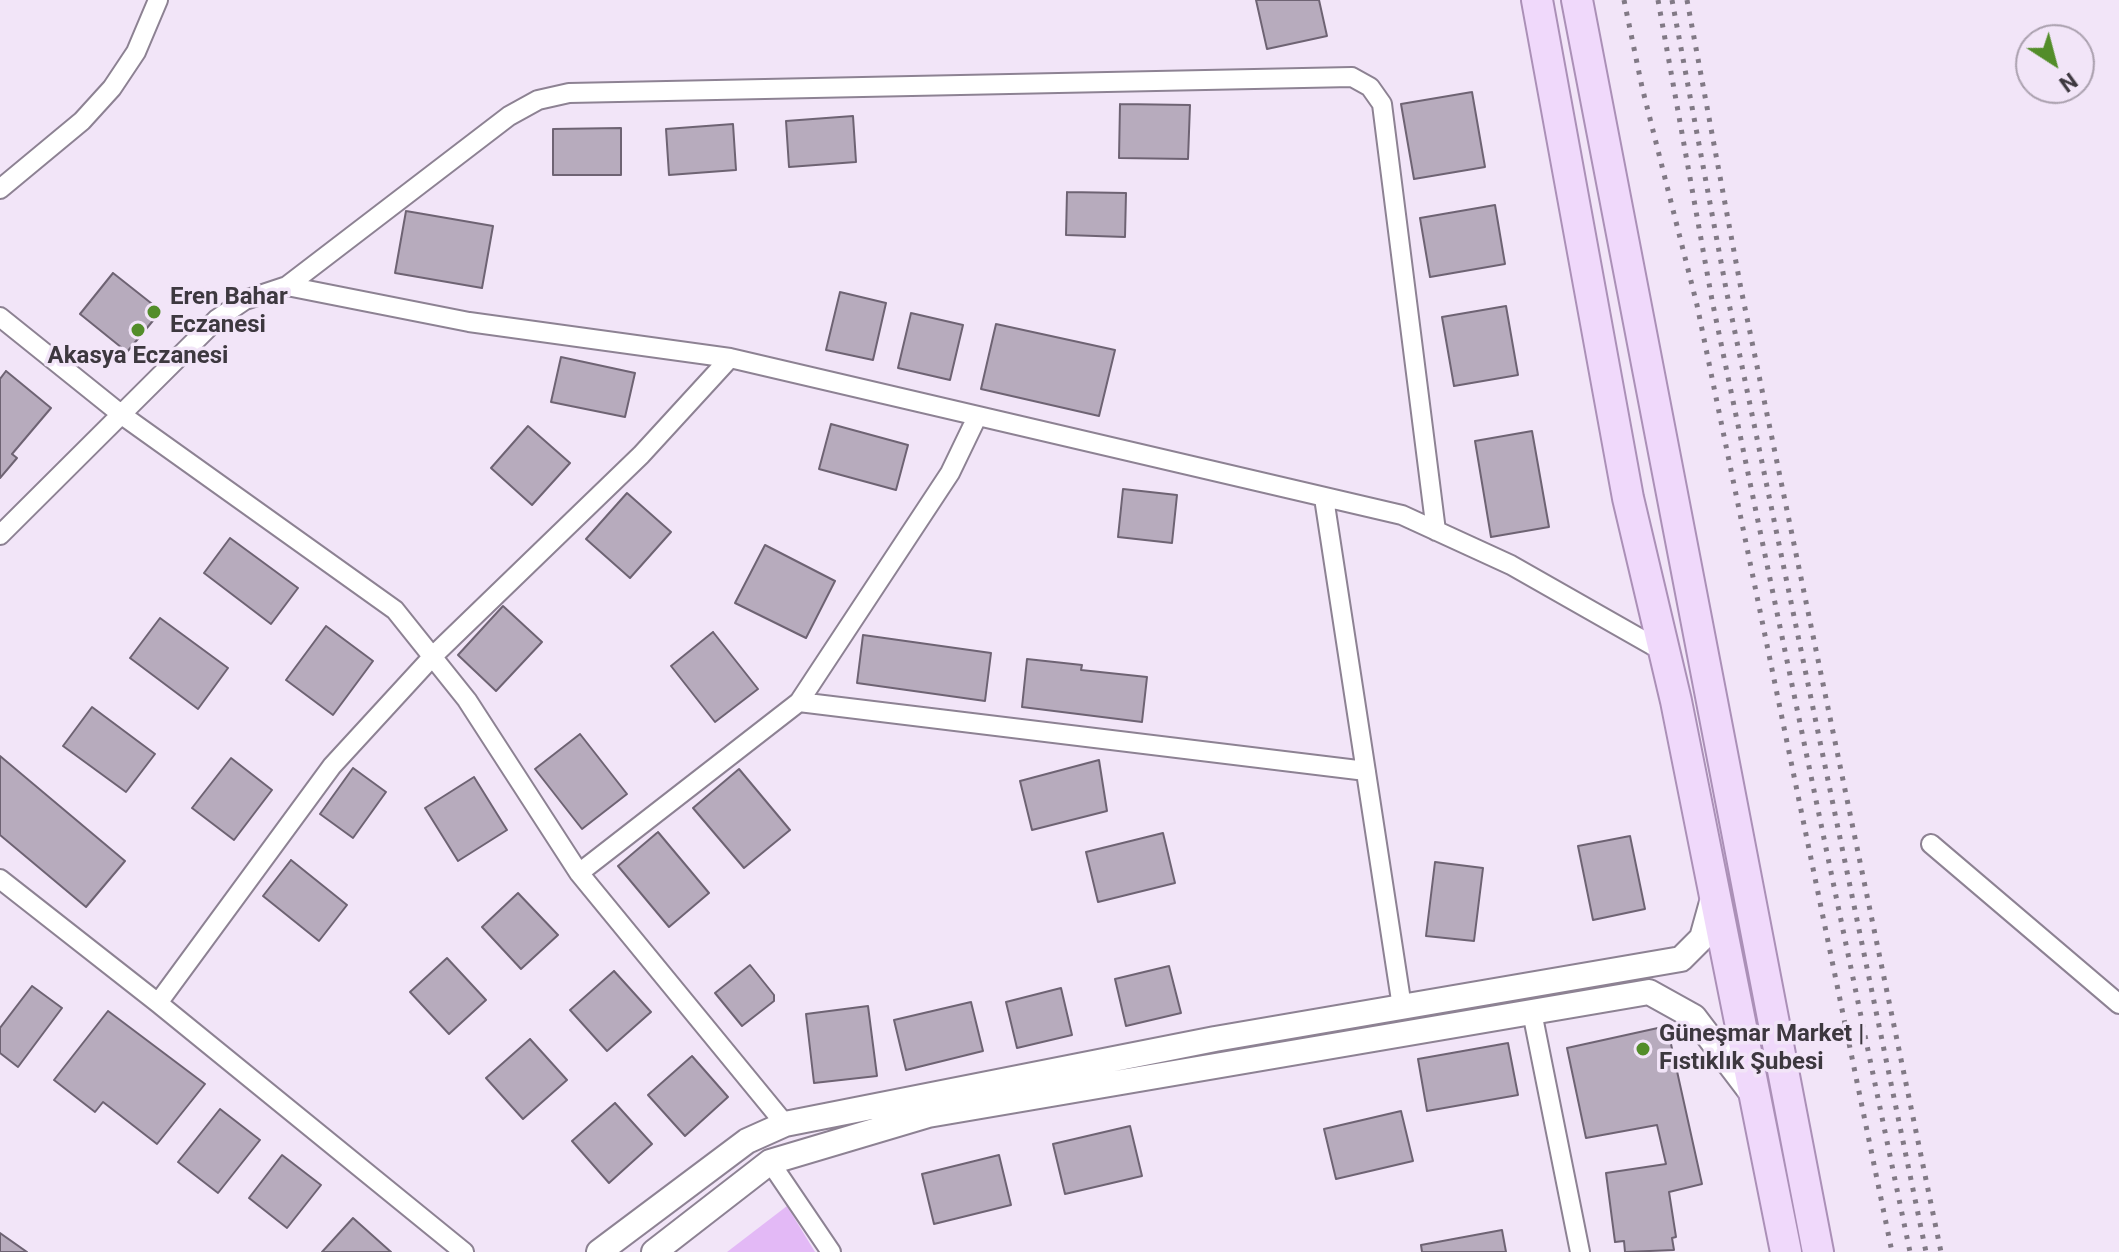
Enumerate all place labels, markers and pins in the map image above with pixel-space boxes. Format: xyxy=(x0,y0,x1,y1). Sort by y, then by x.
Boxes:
place label: Eren Bahar Eczanesi xyxy=(170,284,288,340)
marker: Eren Bahar Eczanesi xyxy=(145,303,163,321)
marker: Akasya Eczanesi xyxy=(129,321,147,339)
place label: Akasya Eczanesi xyxy=(48,343,228,371)
place label: Güneşmar Market | Fıstıklık Şubesi xyxy=(1659,1021,1864,1077)
marker: Güneşmar Market | Fıstıklık Şubesi xyxy=(1634,1040,1652,1058)

